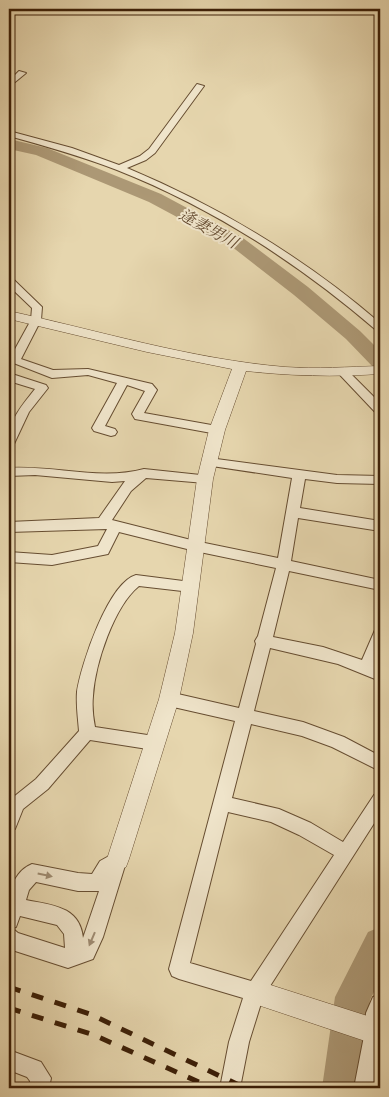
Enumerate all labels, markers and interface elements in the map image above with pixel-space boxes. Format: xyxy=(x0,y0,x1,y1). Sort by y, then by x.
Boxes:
water label: 逢妻男川 xyxy=(176,205,243,253)
one-way arrow xyxy=(38,872,54,880)
one-way arrow xyxy=(88,932,96,946)

